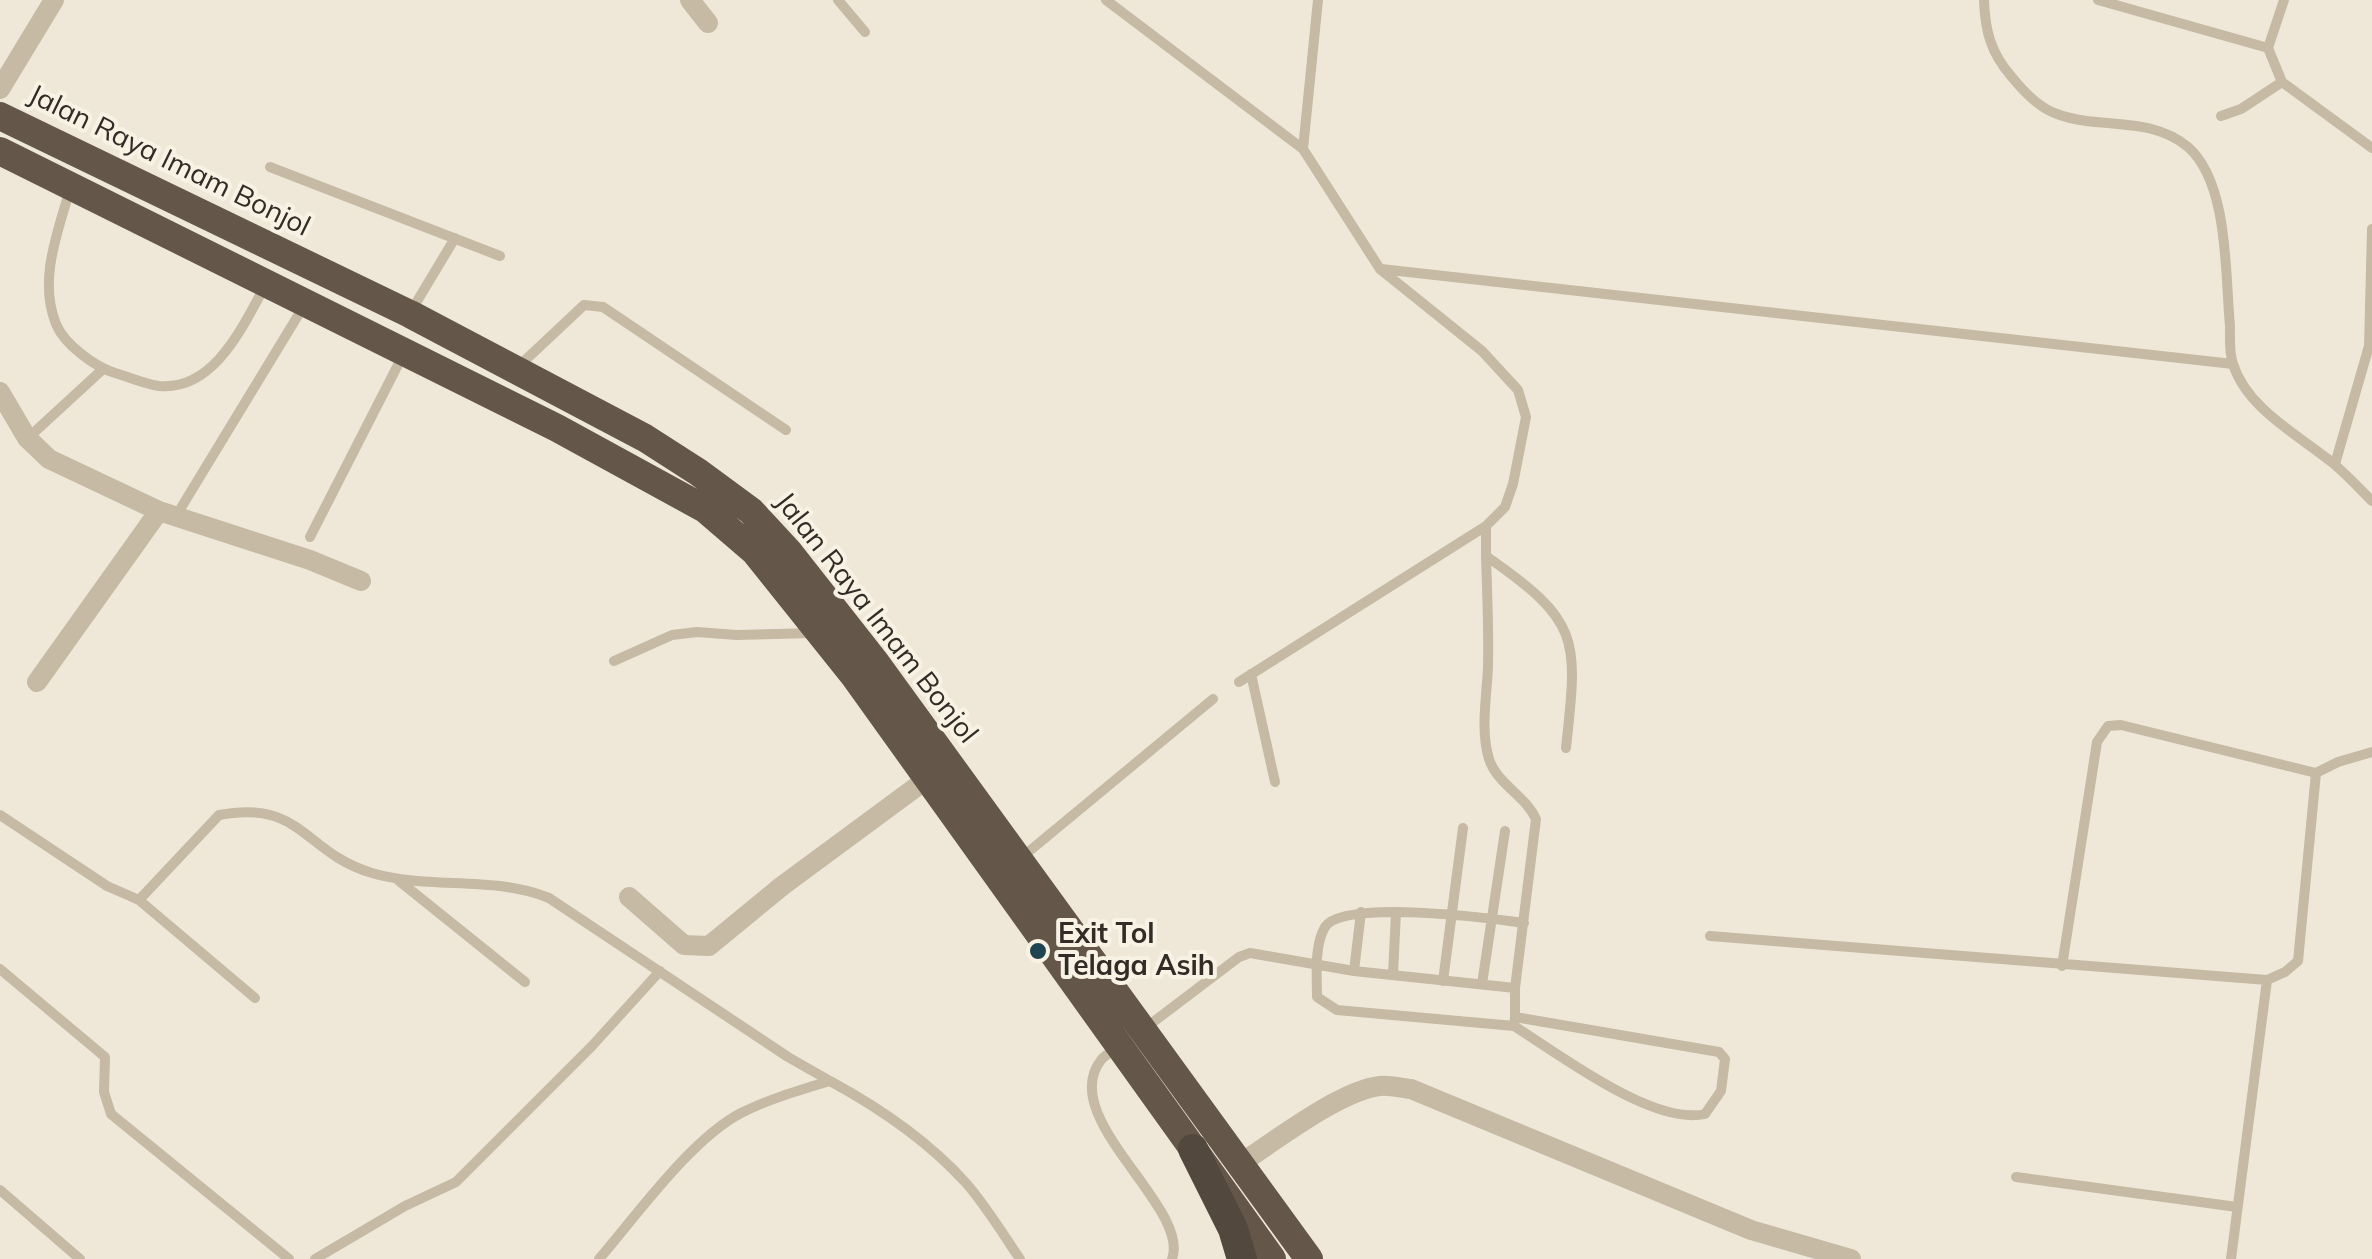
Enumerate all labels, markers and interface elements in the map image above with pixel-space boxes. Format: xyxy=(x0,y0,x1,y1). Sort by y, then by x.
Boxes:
street label: Jalan Raya Imam Bonjol xyxy=(23,78,315,244)
street label: Jalan Raya Imam Bonjol xyxy=(768,486,984,750)
place label: Exit Tol Telaga Asih xyxy=(1058,918,1215,984)
marker: Exit Tol Telaga Asih xyxy=(1027,940,1049,962)

